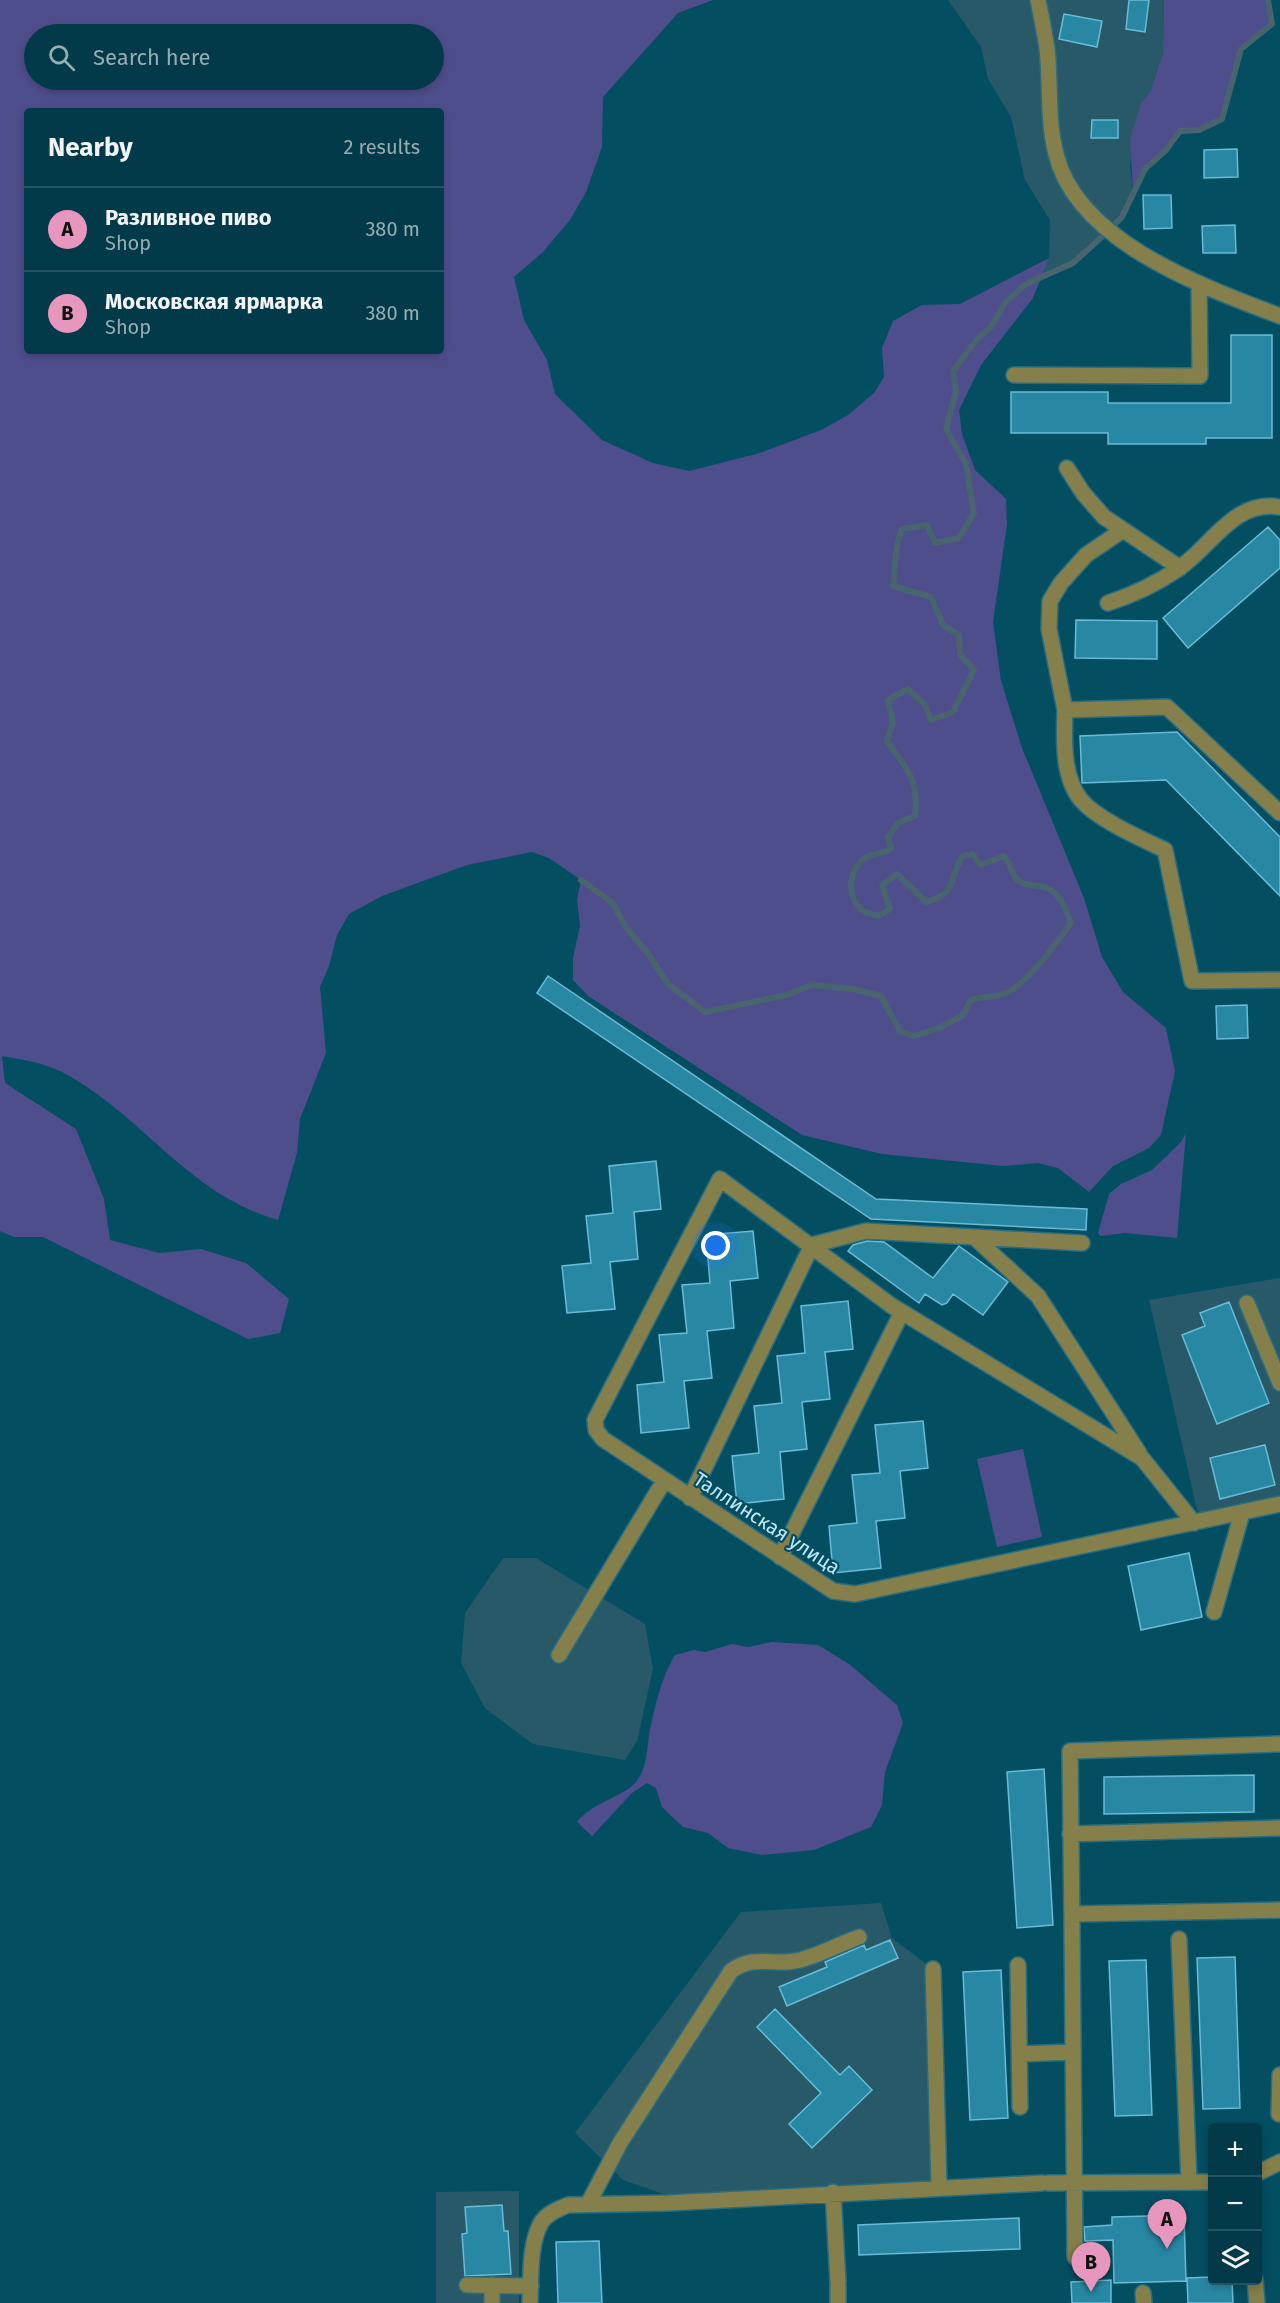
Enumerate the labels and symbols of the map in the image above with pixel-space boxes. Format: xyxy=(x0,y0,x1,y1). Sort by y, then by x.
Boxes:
your location xyxy=(701,1231,730,1260)
street label: Таллинская улица xyxy=(689,1467,845,1579)
pin: A xyxy=(1148,2200,1186,2249)
pin: B xyxy=(1072,2242,1110,2292)

